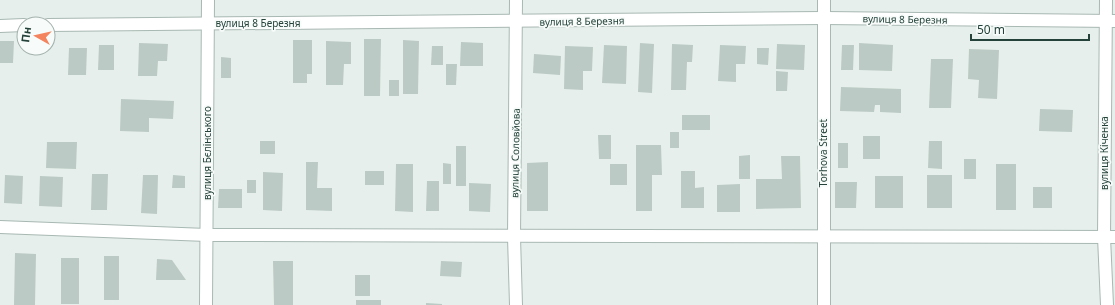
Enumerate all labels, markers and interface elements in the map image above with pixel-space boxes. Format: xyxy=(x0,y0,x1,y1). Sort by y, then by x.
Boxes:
street label: вулиця 8 Березня xyxy=(862,11,948,27)
street label: вулиця 8 Березня xyxy=(539,13,625,29)
north arrow xyxy=(16,16,56,56)
street label: вулиця 8 Березня xyxy=(215,16,301,30)
scale bar xyxy=(971,16,1089,42)
text: 50 m xyxy=(977,21,1005,38)
text: Пн xyxy=(17,26,34,43)
street label: вулиця Бєлінського xyxy=(200,106,214,200)
street label: вулиця Соловйова xyxy=(507,108,523,198)
street label: вулиця Кіченка xyxy=(1097,116,1111,190)
street label: Torhova Street xyxy=(816,118,830,187)

